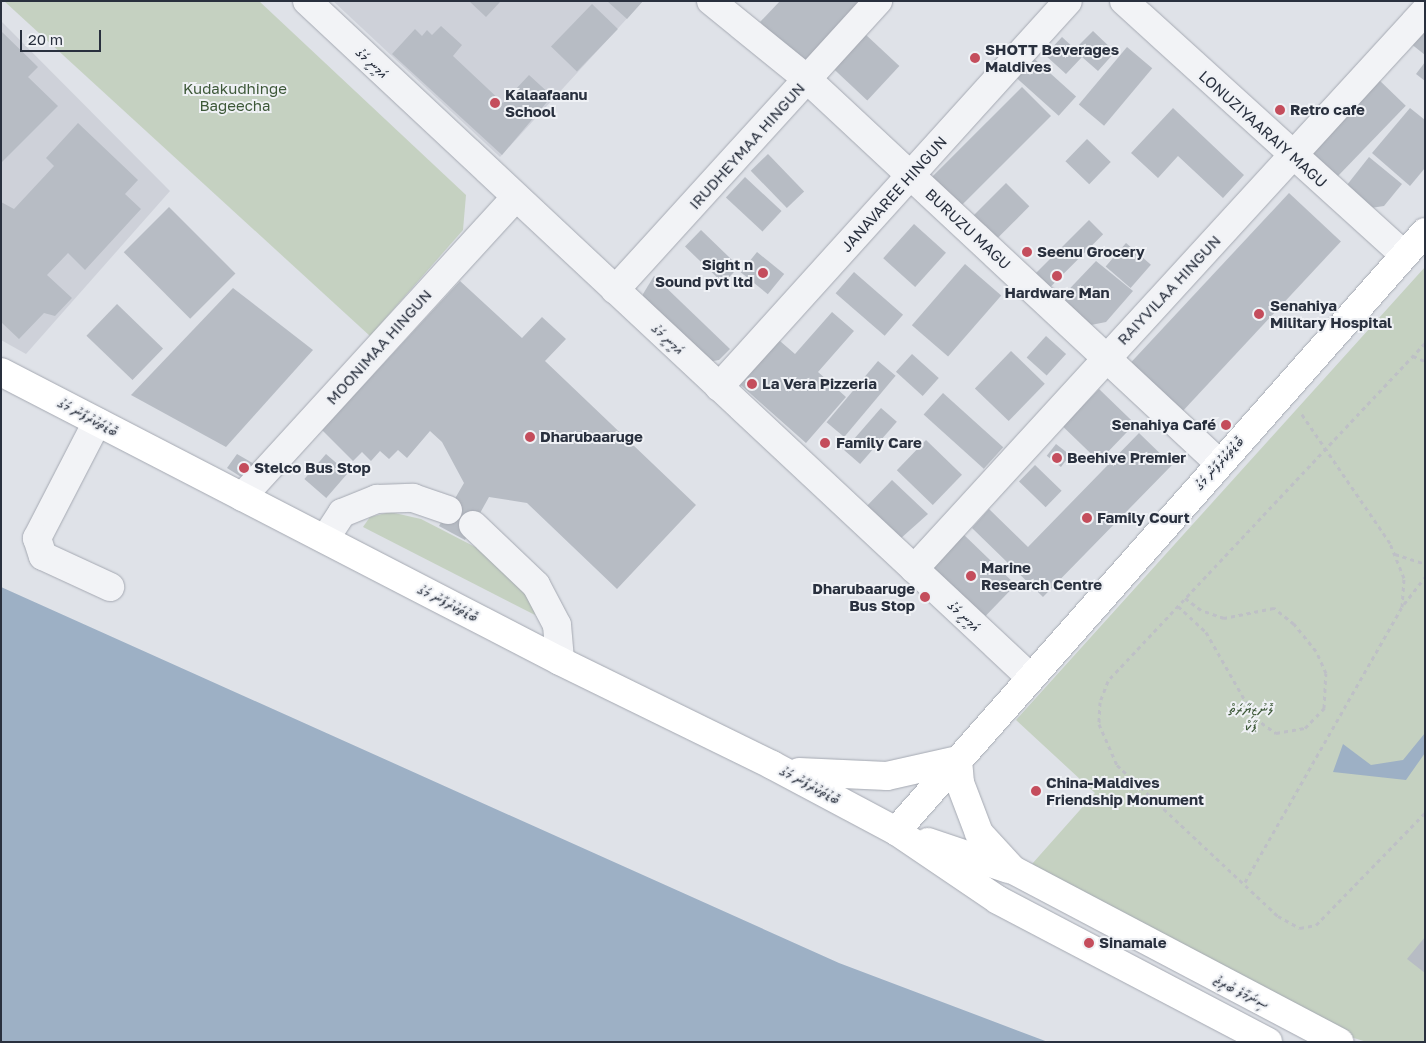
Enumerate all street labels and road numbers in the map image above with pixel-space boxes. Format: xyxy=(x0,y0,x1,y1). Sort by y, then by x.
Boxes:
street label: އަމީނީ މަގު xyxy=(352,43,392,83)
street label: LONUZIYAARAIY MAGU xyxy=(1195,67,1331,191)
street label: IRUDHEYMAA HINGUN xyxy=(685,79,809,213)
street label: JANAVAREE HINGUN xyxy=(837,132,951,256)
street label: BURUZU MAGU xyxy=(922,185,1014,273)
street label: RAIYVILAA HINGUN xyxy=(1114,231,1224,349)
street label: MOONIMAA HINGUN xyxy=(323,286,435,408)
street label: އަމީނީ މަގު xyxy=(648,319,688,359)
street label: ބޮޑުތަކުރުފާނު މަގު xyxy=(55,394,121,440)
street label: ބޮޑުތަކުރުފާނު މަގު xyxy=(1190,433,1248,493)
street label: ބޮޑުތަކުރުފާނު މަގު xyxy=(415,580,481,626)
street label: އަމީނީ މަގު xyxy=(944,596,984,636)
street label: ބޮޑުތަކުރުފާނު މަގު xyxy=(777,762,843,808)
street label: ސިނަމާލެ ބުރިޖު xyxy=(1211,971,1271,1013)

